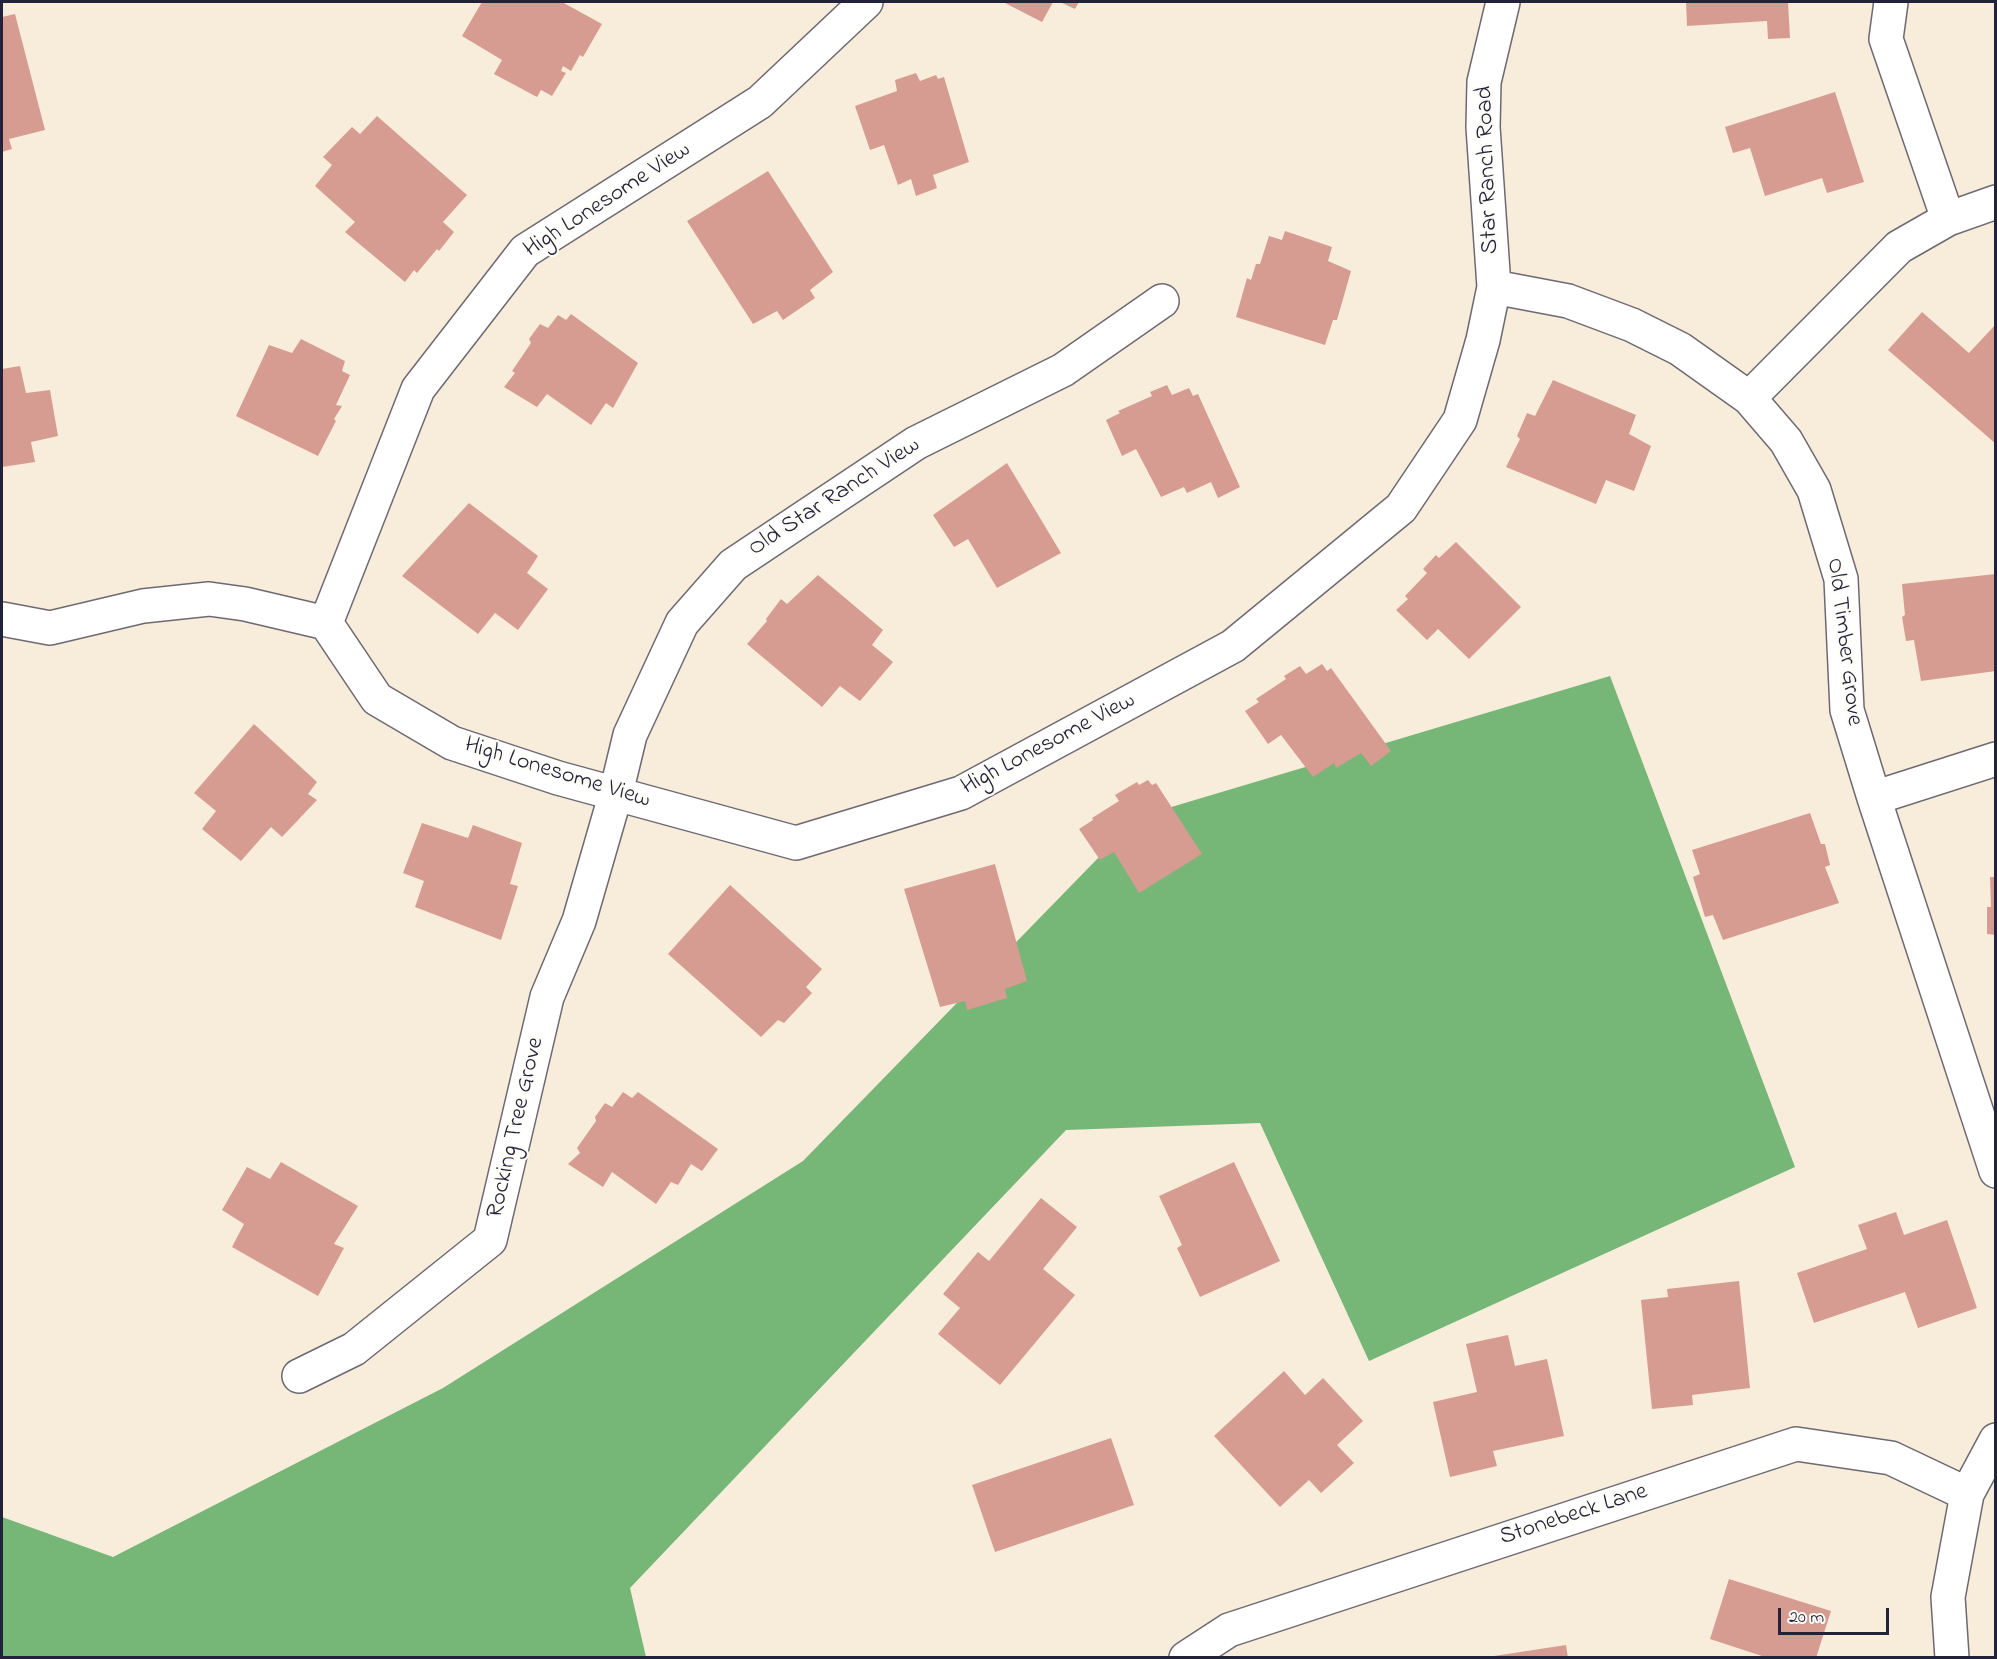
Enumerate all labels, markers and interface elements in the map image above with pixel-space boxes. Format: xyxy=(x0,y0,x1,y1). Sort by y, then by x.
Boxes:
street label: Star Ranch Road xyxy=(1472,85,1506,255)
street label: High Lonesome View xyxy=(519,136,697,266)
street label: Old Star Ranch View xyxy=(744,432,926,564)
street label: Old Timber Grove xyxy=(1818,557,1868,727)
street label: High Lonesome View xyxy=(957,687,1141,803)
street label: High Lonesome View xyxy=(461,732,653,816)
street label: Rocking Tree Grove xyxy=(482,1035,552,1221)
street label: Stonebeck Lane xyxy=(1497,1479,1651,1553)
scale bar xyxy=(1781,1596,1892,1634)
text: 20 m xyxy=(1789,1605,1824,1631)

